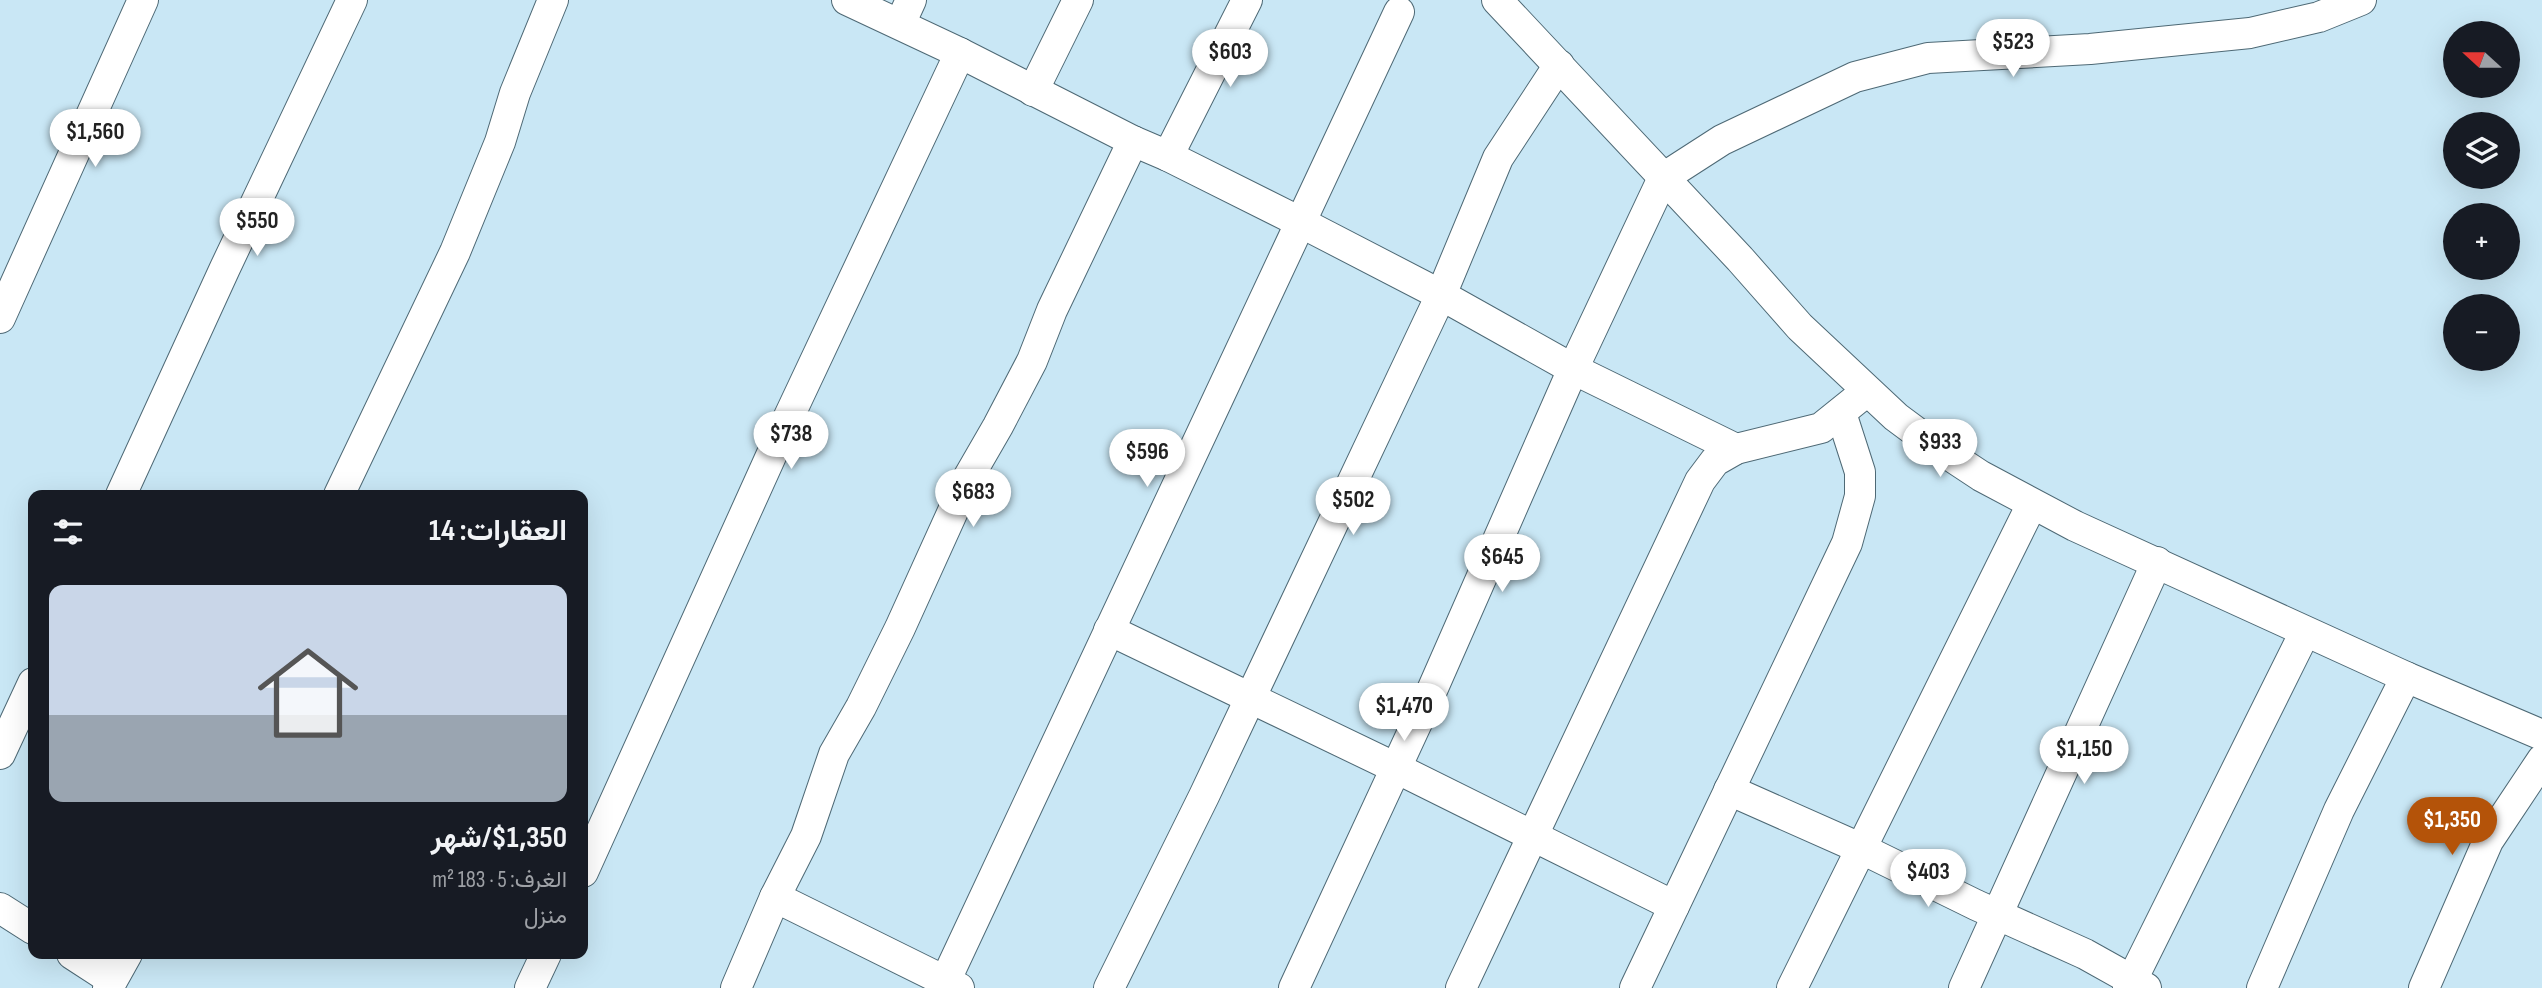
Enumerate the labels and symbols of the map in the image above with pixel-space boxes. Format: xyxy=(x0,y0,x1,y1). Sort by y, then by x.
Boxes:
pin: $523 xyxy=(1972,20,2054,79)
north arrow xyxy=(2443,21,2520,98)
pin: $603 xyxy=(1189,29,1271,89)
pin: $1,560 xyxy=(38,110,152,169)
pin: $550 xyxy=(216,198,298,258)
pin: $738 xyxy=(750,412,832,471)
pin: $933 xyxy=(1899,420,1981,479)
pin: $596 xyxy=(1106,430,1188,489)
pin: $683 xyxy=(932,470,1014,529)
pin: $502 xyxy=(1312,477,1394,537)
pin: $645 xyxy=(1461,534,1543,594)
pin: $1,470 xyxy=(1347,684,1461,743)
pin: $1,150 xyxy=(2027,726,2141,786)
pin: $1,350 xyxy=(2395,798,2509,857)
pin: $403 xyxy=(1887,850,1969,909)

